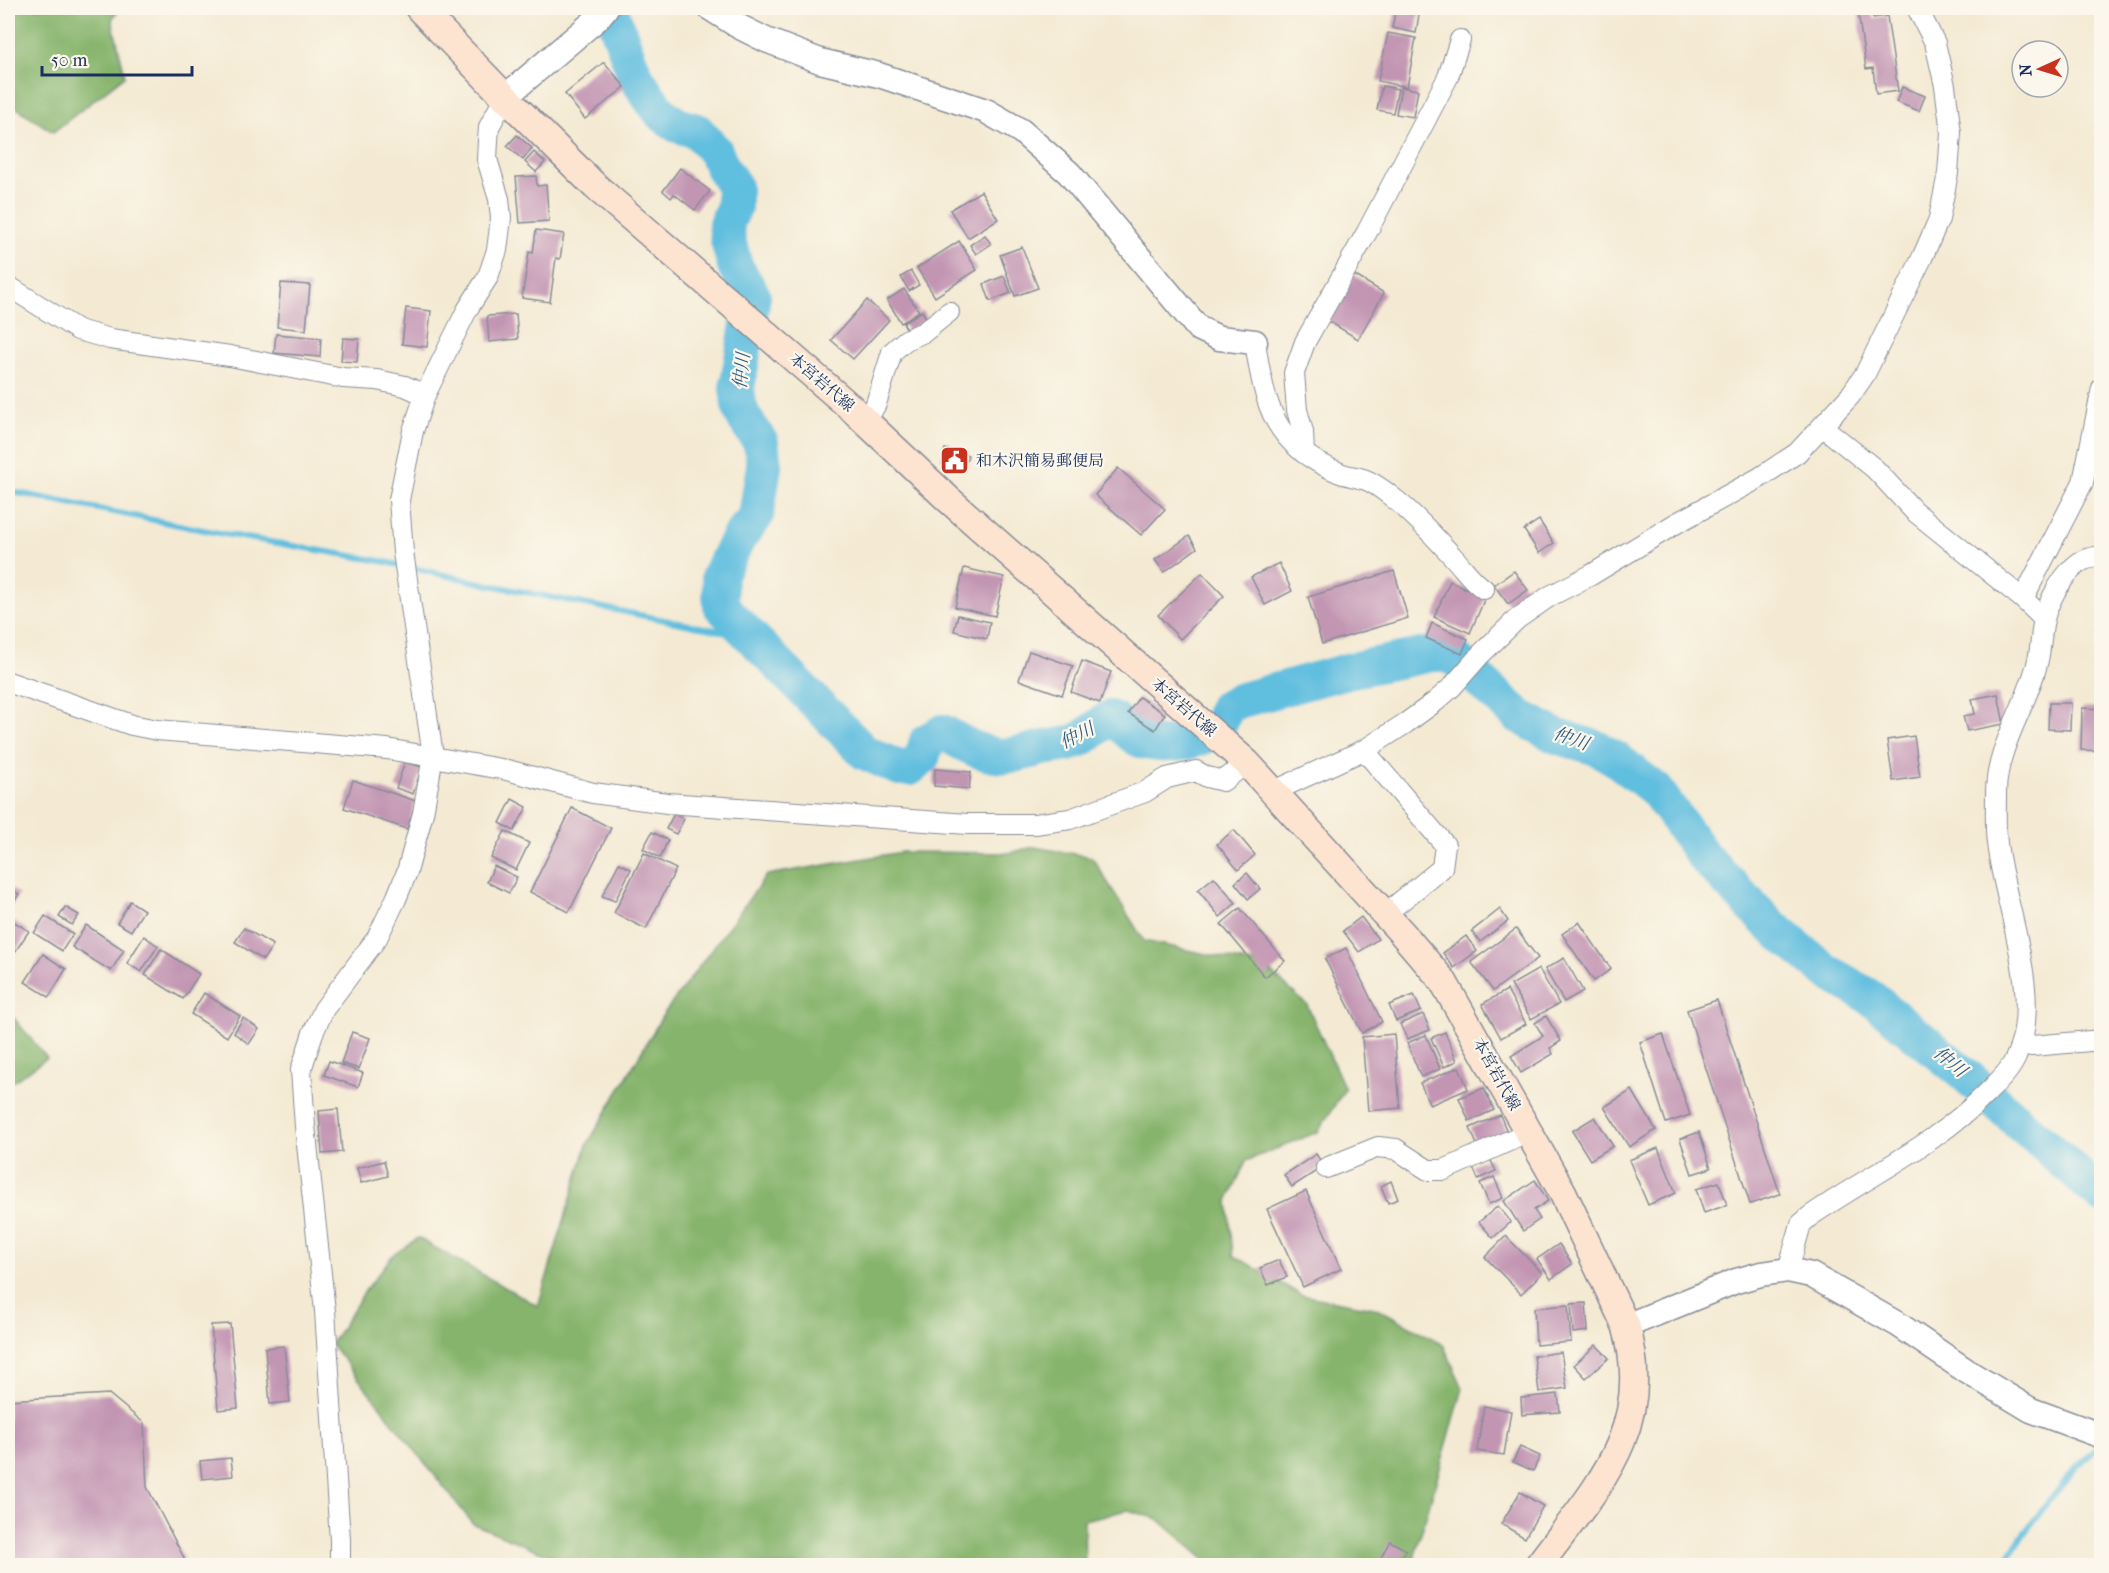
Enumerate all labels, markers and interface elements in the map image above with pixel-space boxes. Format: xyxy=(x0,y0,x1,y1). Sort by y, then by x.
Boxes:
scale bar xyxy=(42,39,192,77)
north arrow xyxy=(2010,39,2070,99)
text: 50 m xyxy=(51,50,88,71)
text: N xyxy=(2016,62,2035,77)
street label: 本宮岩代線 xyxy=(786,349,858,415)
water label: 仲川 xyxy=(730,350,755,390)
public building icon: 和木沢簡易郵便局 xyxy=(939,444,971,476)
place label: 和木沢簡易郵便局 xyxy=(976,451,1104,470)
street label: 本宮岩代線 xyxy=(1148,674,1220,740)
water label: 仲川 xyxy=(1056,718,1100,754)
water label: 仲川 xyxy=(1551,723,1593,755)
street label: 本宮岩代線 xyxy=(1469,1034,1525,1114)
water label: 仲川 xyxy=(1929,1042,1972,1083)

